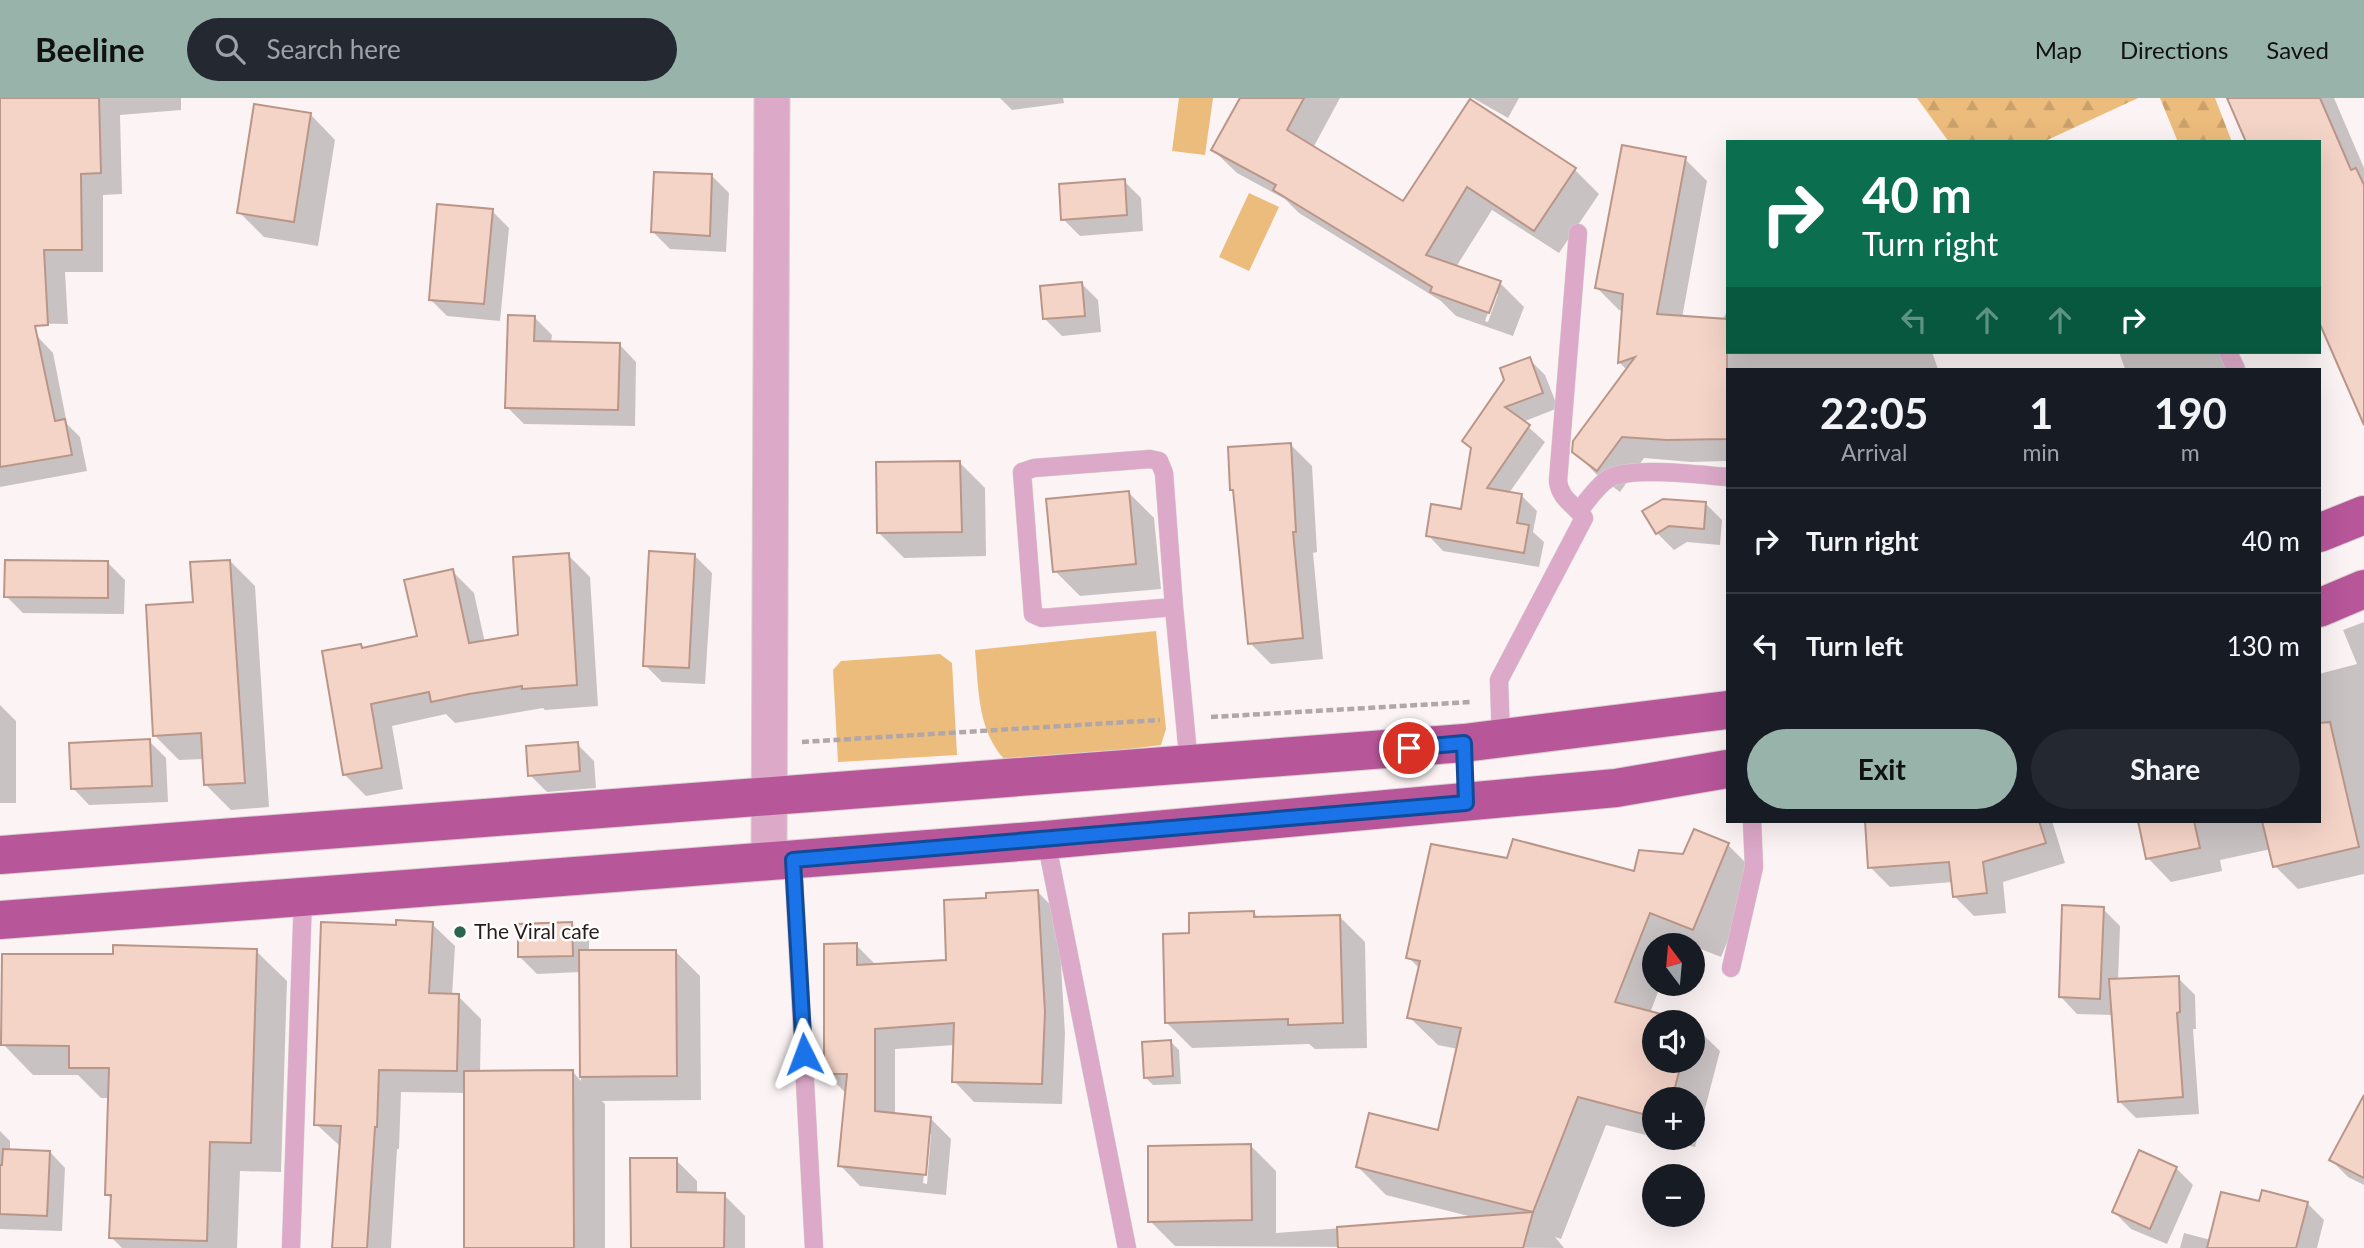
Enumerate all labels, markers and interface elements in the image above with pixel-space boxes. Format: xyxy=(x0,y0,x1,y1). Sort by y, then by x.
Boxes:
search box xyxy=(187,18,677,81)
text: Beeline xyxy=(35,29,145,69)
icon: search xyxy=(211,30,249,68)
text: Search here xyxy=(267,33,401,65)
text: Map xyxy=(2035,35,2082,64)
text: Directions xyxy=(2120,35,2228,64)
text: Saved xyxy=(2266,35,2329,64)
text: 40 m xyxy=(1862,165,1972,223)
icon: right xyxy=(1747,168,1838,259)
text: Turn right xyxy=(1862,224,1998,263)
icon: left xyxy=(1895,301,1933,339)
icon: ahead xyxy=(1968,301,2006,339)
icon: ahead xyxy=(2041,301,2079,339)
icon: right xyxy=(2114,301,2152,339)
text: 22:05 xyxy=(1820,388,1928,438)
text: 1 xyxy=(2029,388,2053,438)
text: 190 xyxy=(2154,388,2227,438)
text: Arrival xyxy=(1841,438,1907,466)
text: min xyxy=(2022,438,2060,466)
text: m xyxy=(2181,438,2200,466)
icon: right xyxy=(1747,522,1785,560)
text: Turn right xyxy=(1806,525,1919,557)
text: 40 m xyxy=(2242,525,2300,557)
icon: left xyxy=(1747,627,1785,665)
text: Turn left xyxy=(1806,630,1903,662)
text: 130 m xyxy=(2227,630,2300,662)
pin xyxy=(1379,718,1439,778)
icon: arrive xyxy=(1390,729,1428,767)
button: Exit xyxy=(1747,729,2017,809)
button: Share xyxy=(2031,729,2300,809)
place label: The Viral cafe xyxy=(474,918,600,943)
marker: The Viral cafe xyxy=(452,924,468,940)
north arrow xyxy=(1642,933,1704,996)
map controls xyxy=(1642,933,1705,1227)
button: sound xyxy=(1642,1010,1705,1073)
position arrow xyxy=(767,1017,841,1091)
button: + xyxy=(1642,1087,1705,1150)
button: − xyxy=(1642,1164,1705,1227)

